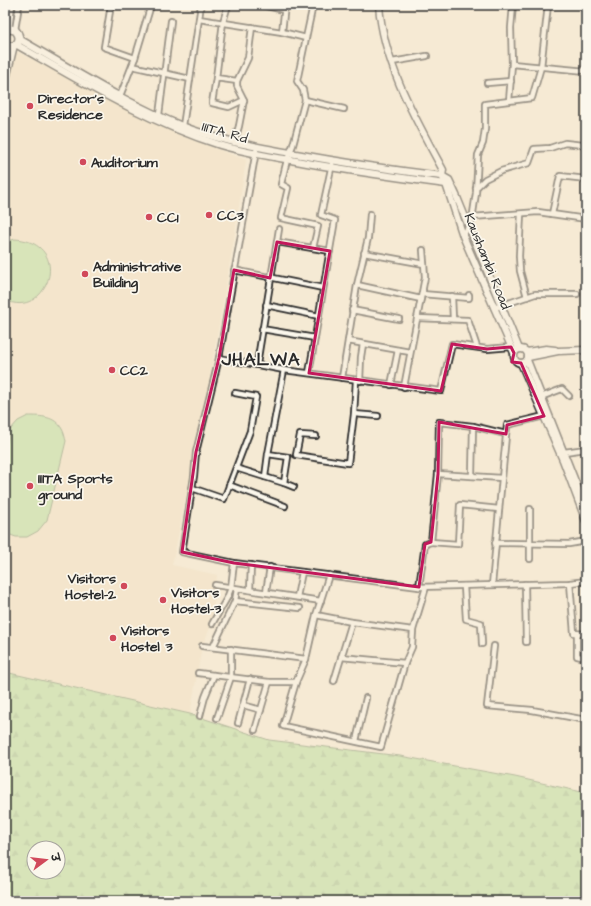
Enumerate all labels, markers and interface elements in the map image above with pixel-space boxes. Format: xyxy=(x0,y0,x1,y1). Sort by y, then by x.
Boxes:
place label: Director's Residence xyxy=(38,89,104,125)
marker: Director's Residence xyxy=(25,101,35,111)
street label: IIITA Rd xyxy=(199,117,250,149)
place label: Auditorium xyxy=(91,153,159,173)
marker: Auditorium xyxy=(78,157,88,167)
place label: CC3 xyxy=(217,206,245,226)
place label: CC1 xyxy=(157,208,179,228)
marker: CC3 xyxy=(204,210,214,220)
street label: Kaushambi Road xyxy=(459,210,516,313)
marker: CC1 xyxy=(144,212,154,222)
place label: Administrative Building xyxy=(93,257,182,294)
marker: Administrative Building xyxy=(80,269,90,279)
district label: JHALWA xyxy=(221,347,300,372)
place label: CC2 xyxy=(120,361,149,381)
marker: CC2 xyxy=(107,365,117,375)
place label: IIITA Sports ground xyxy=(38,469,113,506)
marker: IIITA Sports ground xyxy=(25,481,35,491)
place label: Visitors Hostel-2 xyxy=(65,569,117,605)
marker: Visitors Hostel-2 xyxy=(119,581,129,591)
place label: Visitors Hostel-3 xyxy=(170,583,222,619)
marker: Visitors Hostel-3 xyxy=(158,595,168,605)
place label: Visitors Hostel 3 xyxy=(120,621,173,657)
marker: Visitors Hostel 3 xyxy=(108,633,118,643)
north arrow xyxy=(26,840,66,880)
text: उ xyxy=(47,851,64,865)

